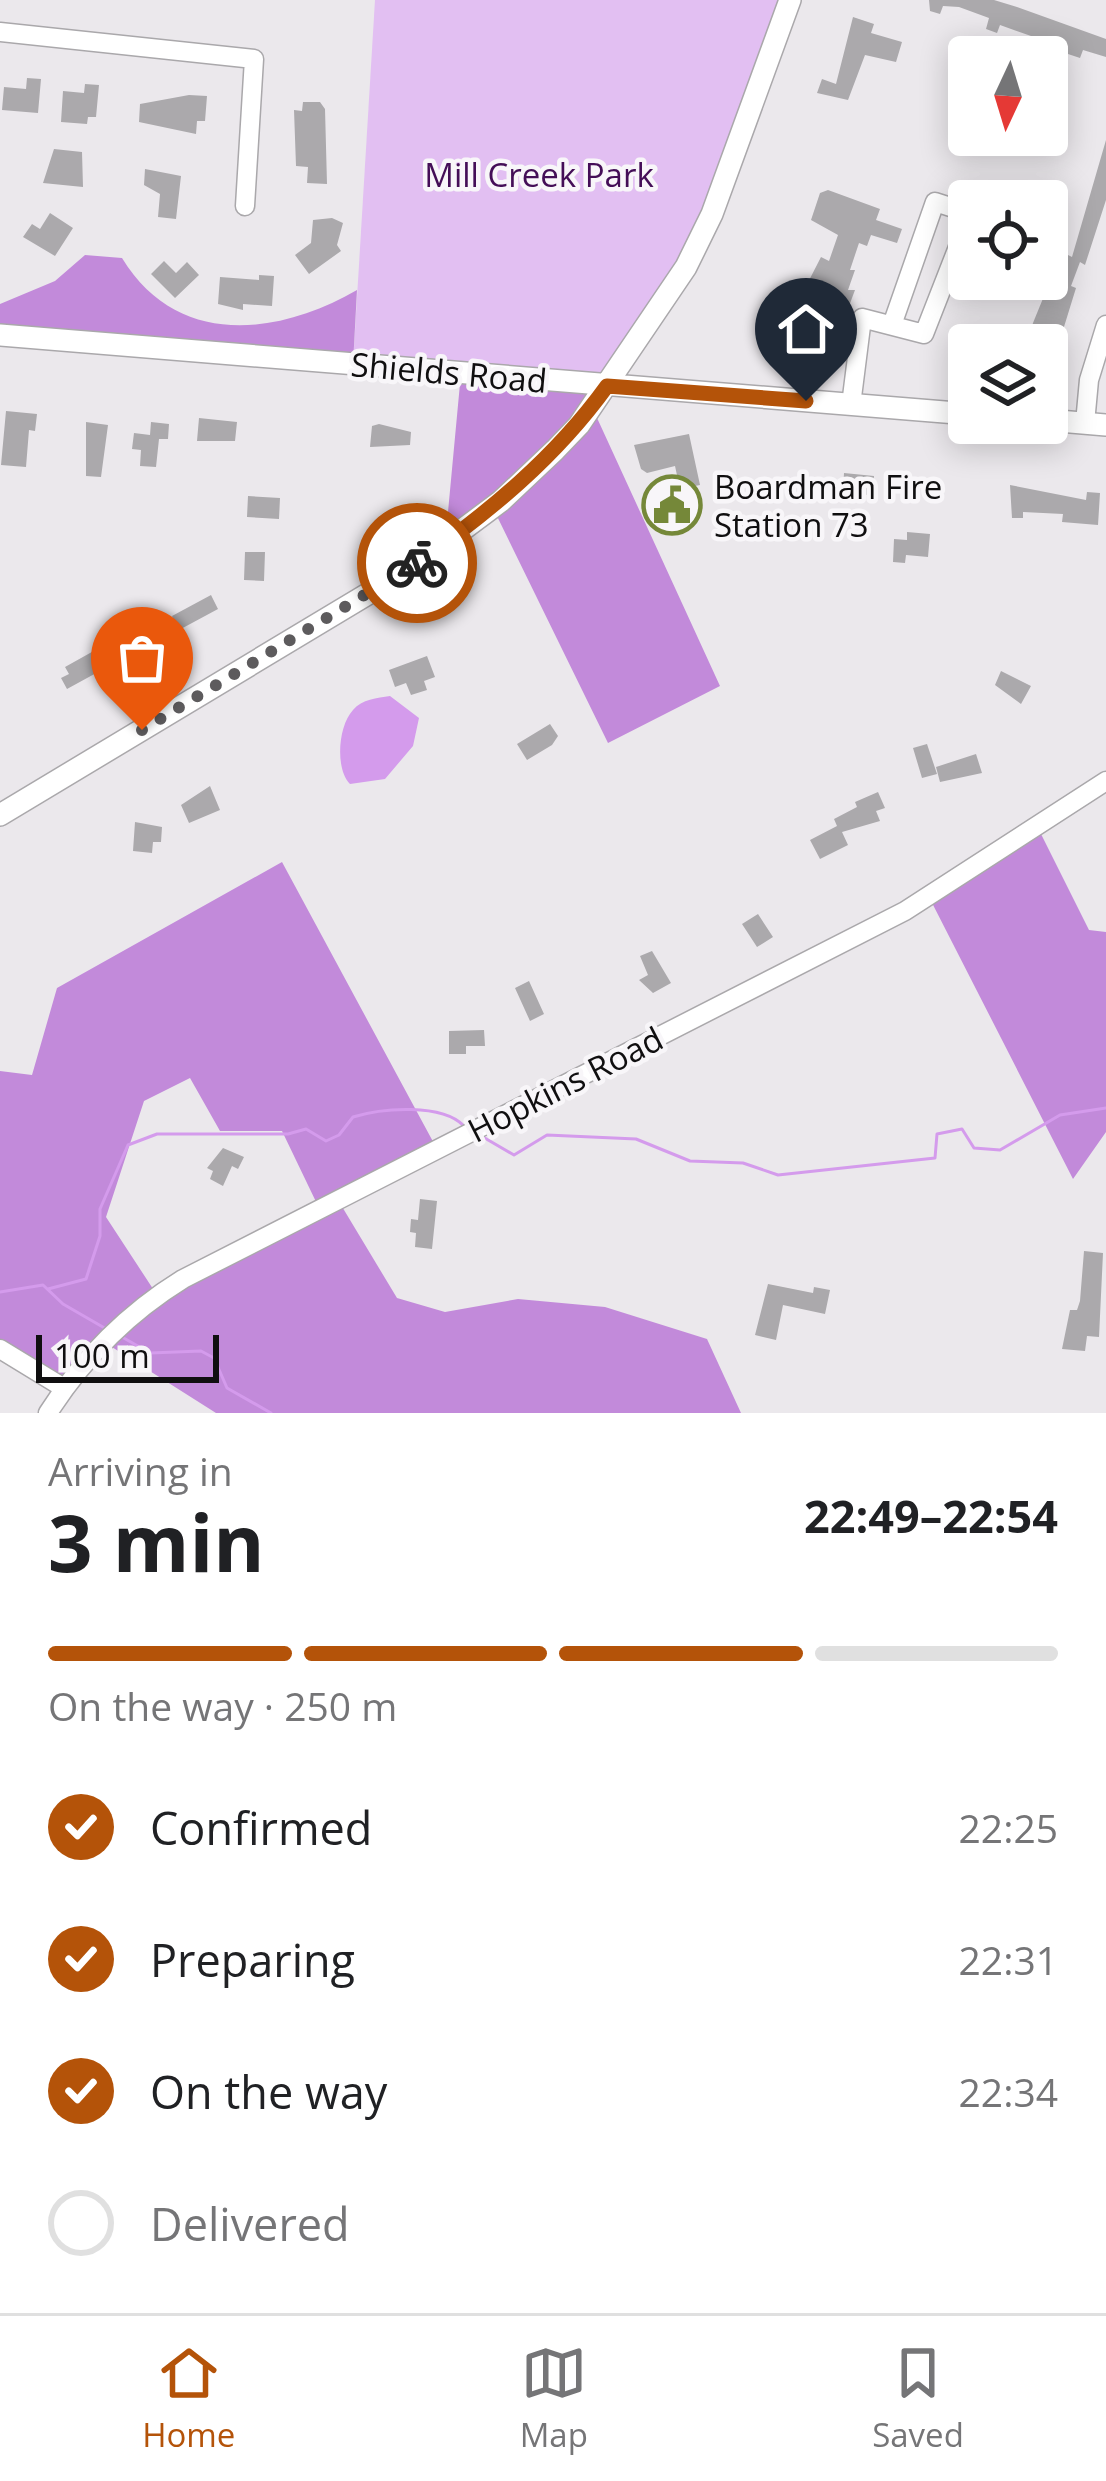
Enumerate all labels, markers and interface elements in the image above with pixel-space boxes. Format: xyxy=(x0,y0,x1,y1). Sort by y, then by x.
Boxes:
north arrow xyxy=(948,36,1068,156)
map controls xyxy=(948,36,1068,444)
park label: Mill Creek Park xyxy=(424,152,654,197)
button: locate xyxy=(948,180,1068,300)
pin xyxy=(755,278,857,401)
icon: home xyxy=(773,296,839,362)
button: layers xyxy=(948,324,1068,444)
street label: Shields Road xyxy=(349,341,549,403)
place label: Boardman Fire Station 73 xyxy=(714,464,942,547)
public building icon: Boardman Fire Station 73 xyxy=(641,474,703,536)
courier xyxy=(357,503,477,623)
icon: bike xyxy=(384,530,450,596)
pin xyxy=(91,607,193,730)
icon: bag xyxy=(109,625,175,691)
street label: Hopkins Road xyxy=(460,1016,670,1152)
scale bar xyxy=(36,1329,219,1382)
text: 100 m xyxy=(54,1333,150,1378)
text: Arriving in xyxy=(48,1444,233,1497)
text: 22:49–22:54 xyxy=(804,1485,1058,1546)
text: 3 min xyxy=(48,1489,265,1595)
text: On the way · 250 m xyxy=(48,1679,397,1732)
icon: check xyxy=(48,1794,114,1860)
text: Confirmed xyxy=(150,1797,372,1858)
text: 22:25 xyxy=(959,1801,1058,1854)
icon: check xyxy=(48,1926,114,1992)
text: Preparing xyxy=(150,1929,355,1990)
text: 22:31 xyxy=(959,1933,1058,1986)
icon: check xyxy=(48,2058,114,2124)
text: On the way xyxy=(150,2061,387,2122)
text: 22:34 xyxy=(959,2065,1058,2118)
text: Delivered xyxy=(150,2193,350,2254)
tab: Home xyxy=(142,2340,235,2457)
tab: Map xyxy=(520,2340,588,2457)
tab: Saved xyxy=(872,2340,964,2457)

